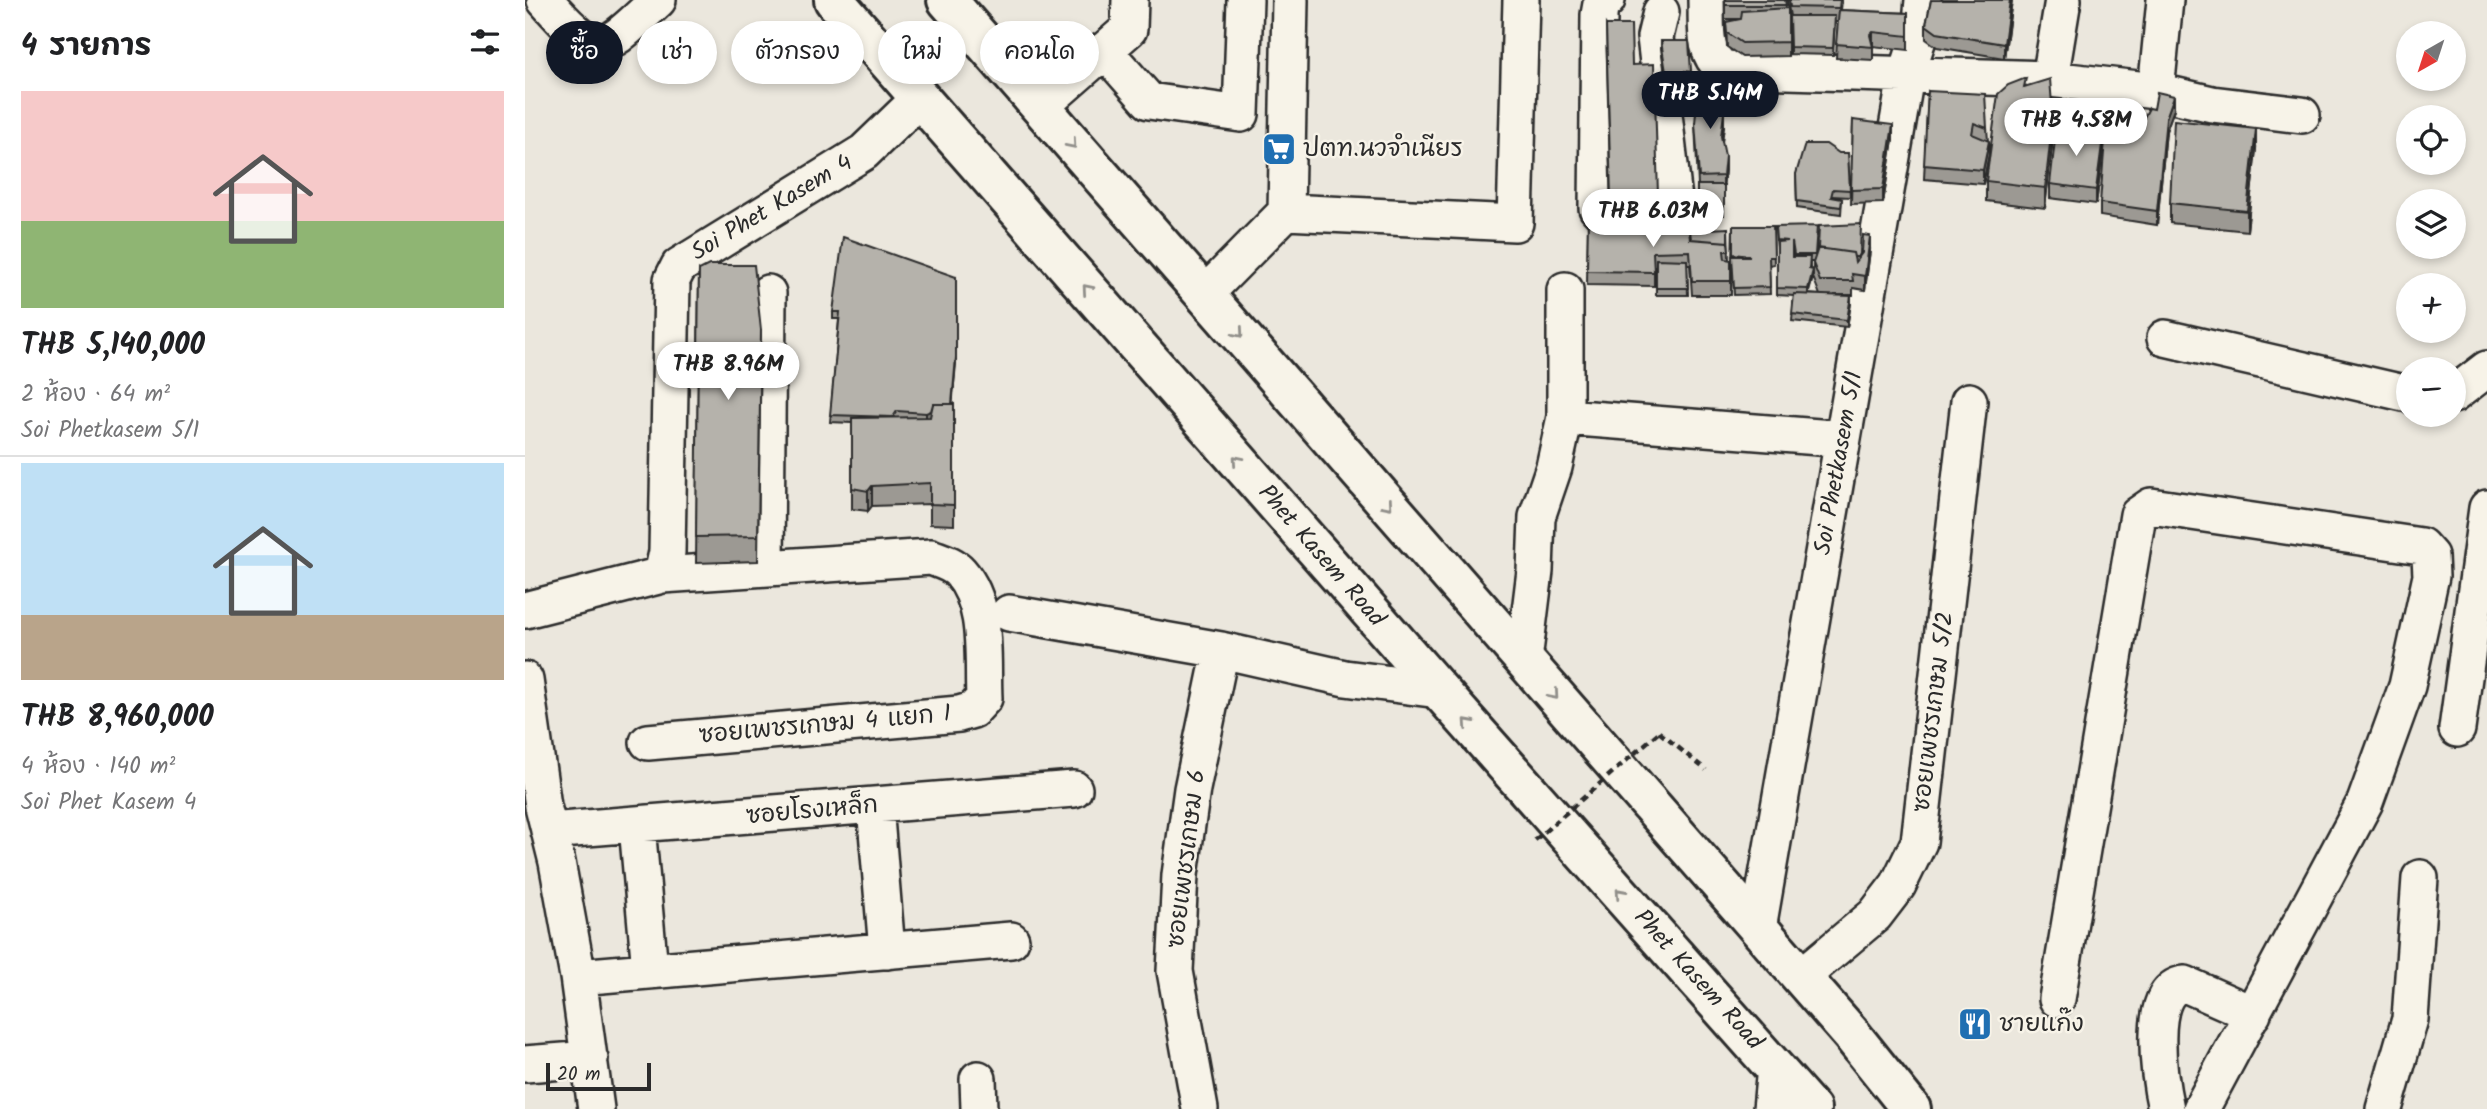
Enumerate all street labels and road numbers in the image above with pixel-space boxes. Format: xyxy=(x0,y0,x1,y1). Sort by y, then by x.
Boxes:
street label: Soi Phet Kasem 4 xyxy=(684,144,860,272)
street label: Soi Phetkasem 5/1 xyxy=(1804,368,1874,558)
street label: Phet Kasem Road xyxy=(1248,476,1395,637)
street label: ซอยเพชรเกษม 5/2 xyxy=(1902,610,1966,814)
street label: ซอยเพชรเกษม 4 แยก 1 xyxy=(697,695,953,755)
street label: ซอยเพชรเกษม 6 xyxy=(1157,767,1217,951)
street label: ซอยโรงเหล็ก xyxy=(744,786,880,836)
street label: Phet Kasem Road xyxy=(1624,900,1773,1060)

